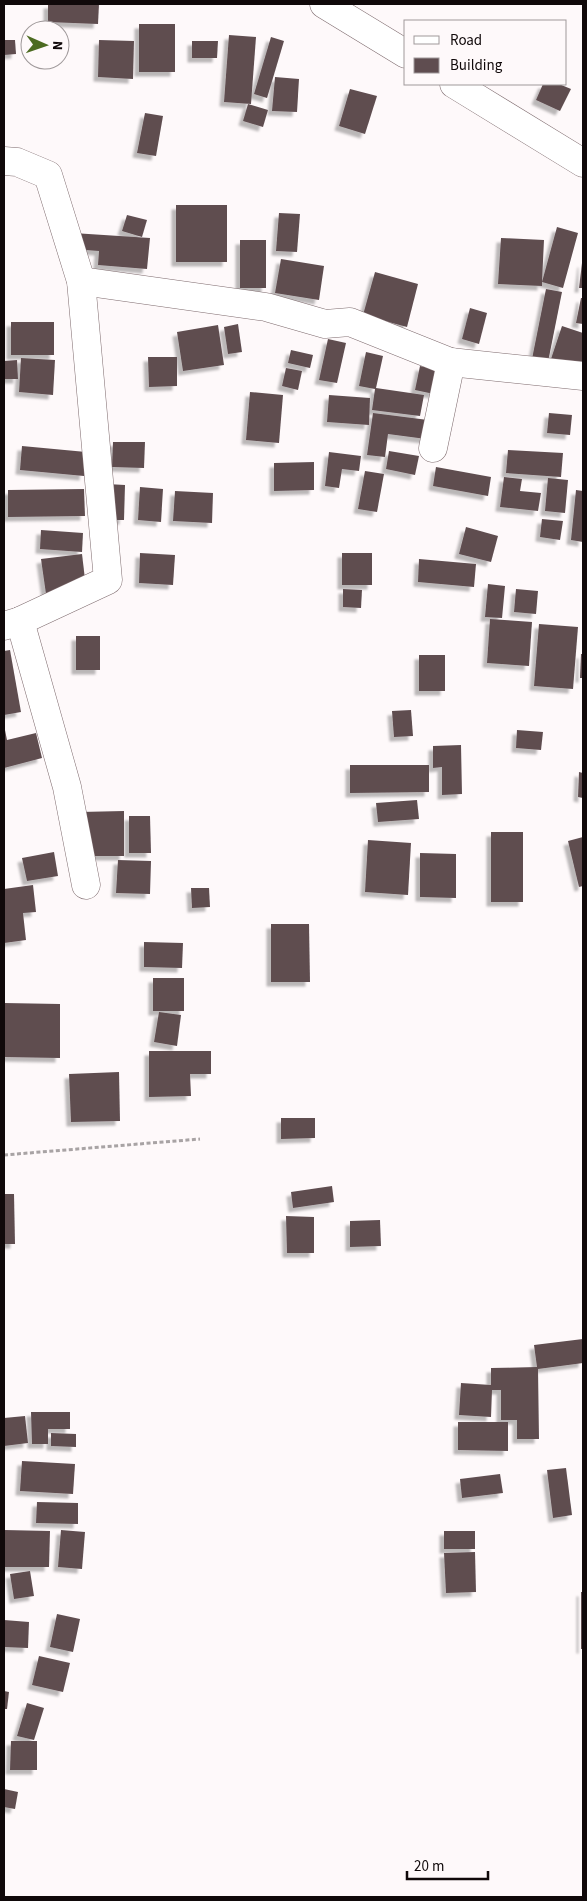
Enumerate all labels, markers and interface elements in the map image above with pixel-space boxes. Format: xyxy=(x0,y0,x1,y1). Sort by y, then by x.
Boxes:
north arrow xyxy=(20,20,70,70)
legend xyxy=(404,20,567,85)
text: Road xyxy=(450,30,482,51)
text: N xyxy=(47,40,67,50)
text: Building xyxy=(450,55,503,76)
scale bar xyxy=(407,1848,488,1880)
text: 20 m xyxy=(414,1856,444,1877)

